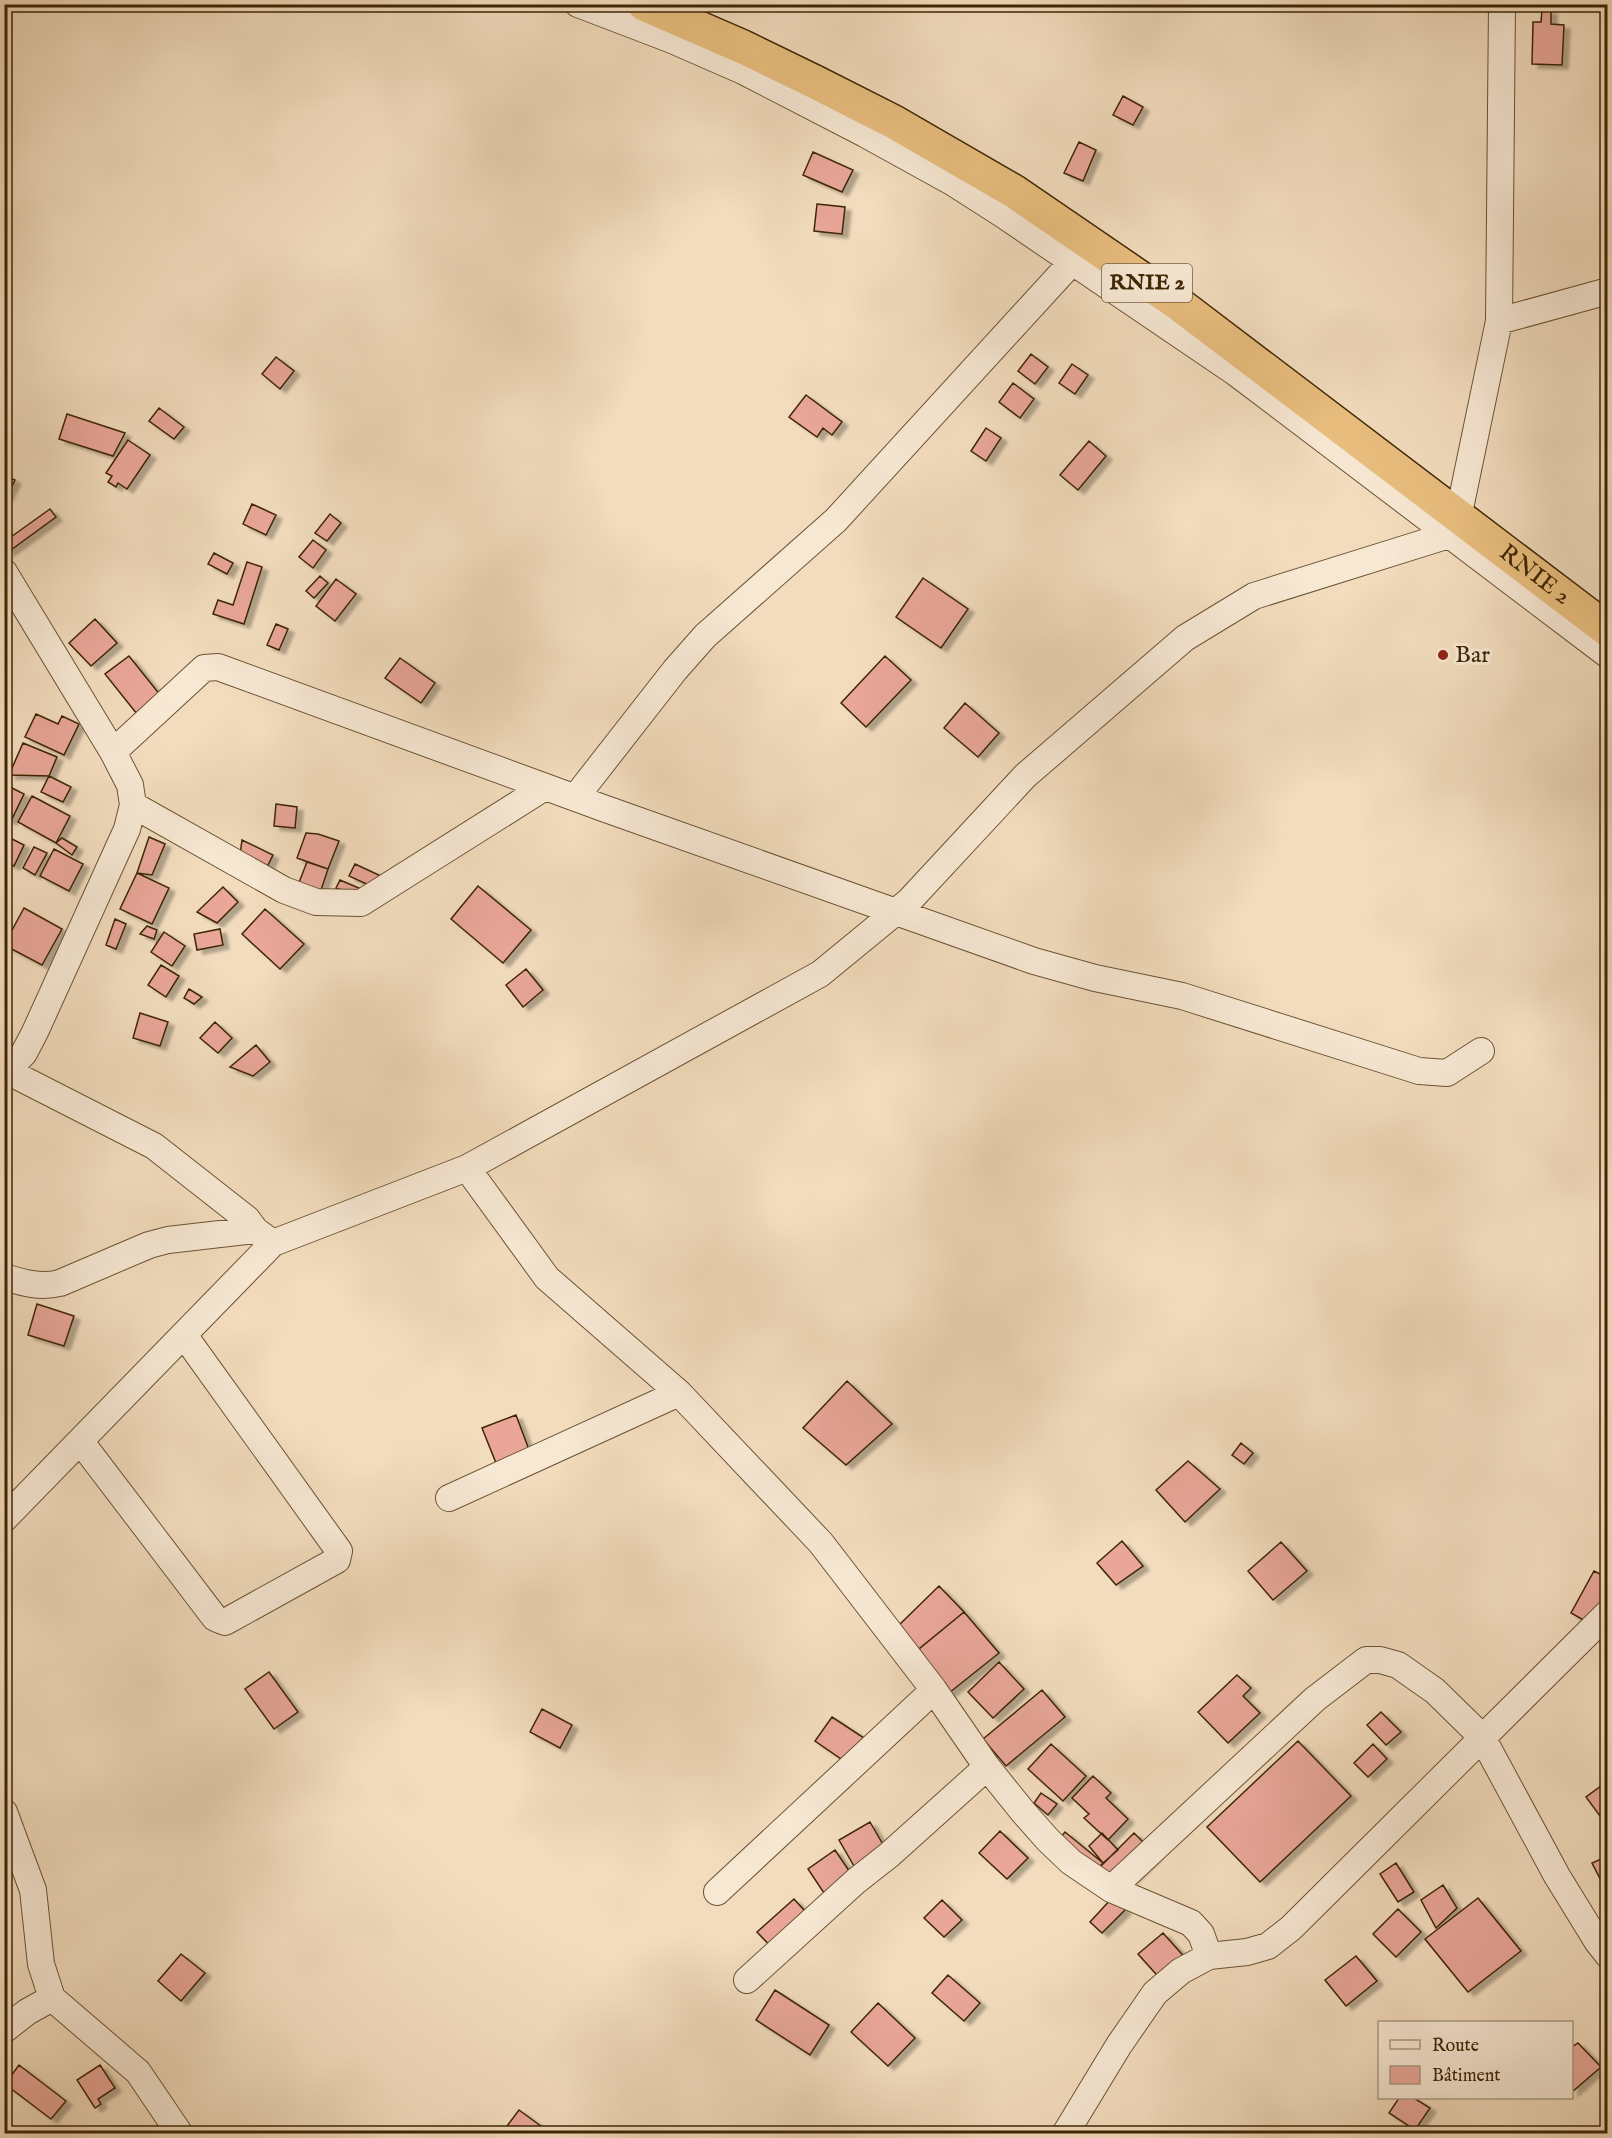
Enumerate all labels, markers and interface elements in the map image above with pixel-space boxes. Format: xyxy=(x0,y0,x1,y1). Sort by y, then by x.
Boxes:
road number: RNIE 2 xyxy=(1102,264,1192,302)
street label: RNIE 2 xyxy=(1493,537,1577,612)
place label: Bar xyxy=(1455,640,1490,671)
marker: Bar xyxy=(1436,648,1450,662)
legend xyxy=(1378,2021,1573,2099)
text: Route xyxy=(1432,2035,1479,2058)
text: Bâtiment xyxy=(1432,2065,1501,2088)

